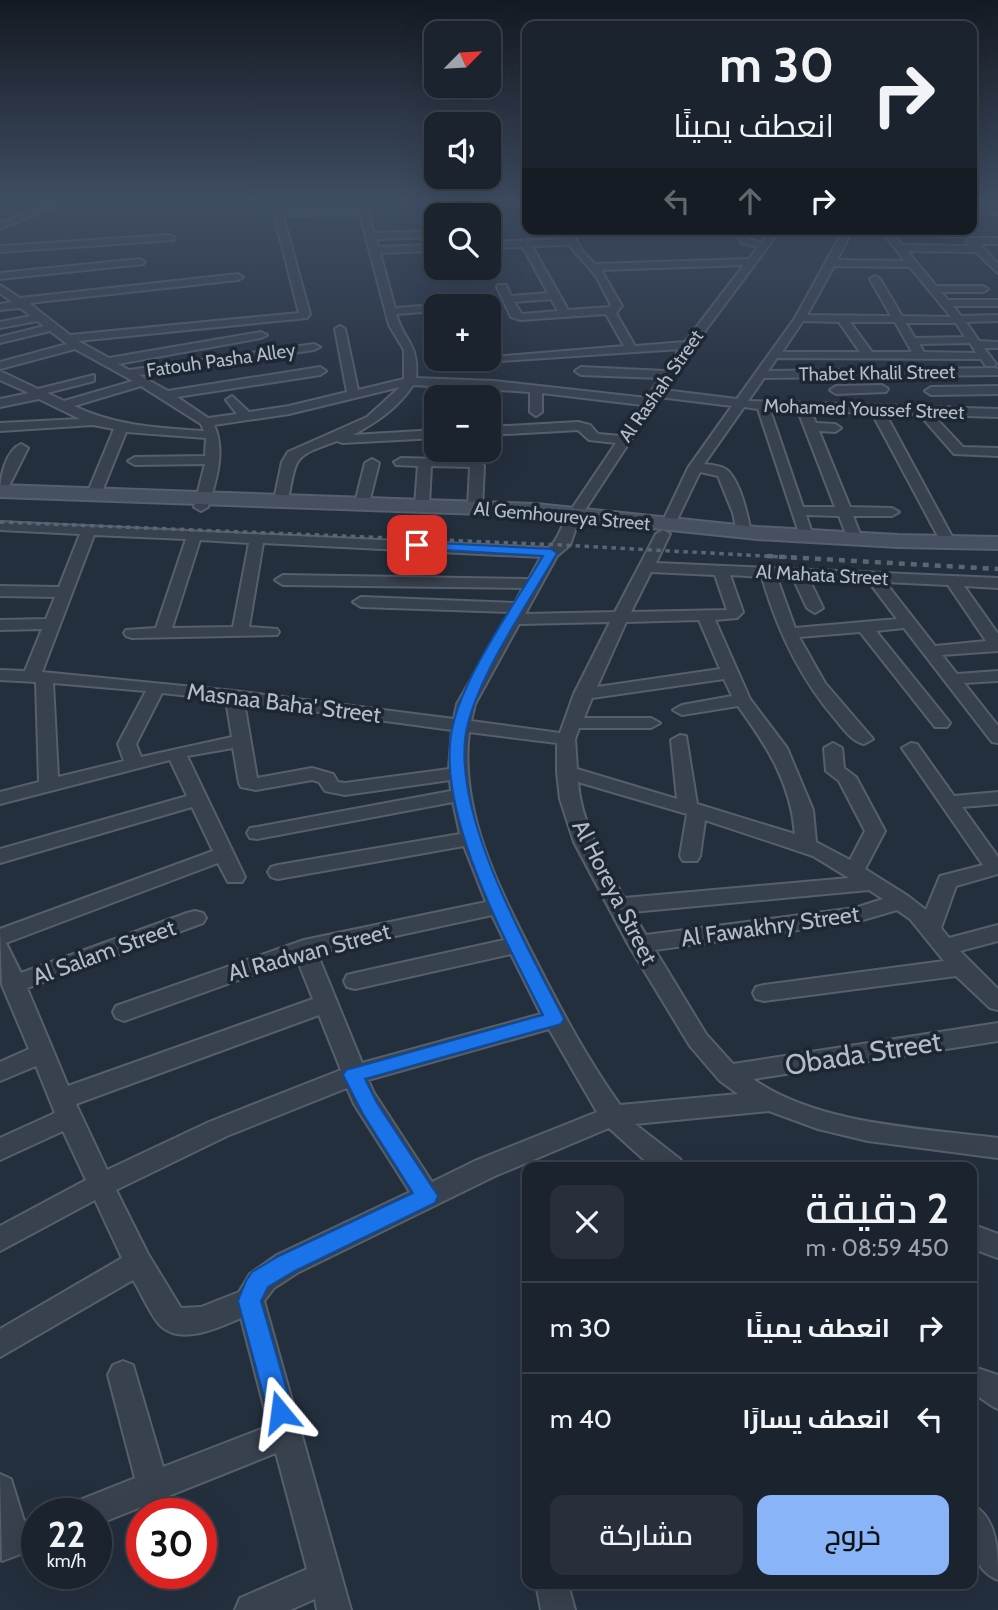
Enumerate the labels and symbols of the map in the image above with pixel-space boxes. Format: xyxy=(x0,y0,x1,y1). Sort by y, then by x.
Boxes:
north arrow xyxy=(424,21,500,98)
street label: Al Rashah Street xyxy=(614,325,708,446)
street label: Fatouh Pasha Alley xyxy=(145,338,297,382)
street label: Thabet Khalil Street xyxy=(798,360,956,386)
street label: Mohamed Youssef Street xyxy=(763,394,965,424)
street label: Al Gemhoureya Street xyxy=(473,497,652,535)
pin xyxy=(387,515,447,575)
street label: Al Mahata Street xyxy=(755,560,889,590)
street label: Masnaa Baha' Street xyxy=(185,677,383,729)
street label: Al Horeya Street xyxy=(567,815,664,969)
street label: Al Fawakhry Street xyxy=(679,900,861,952)
street label: Al Salam Street xyxy=(29,913,179,991)
street label: Al Radwan Street xyxy=(225,917,393,987)
street label: Obada Street xyxy=(782,1024,944,1082)
position arrow xyxy=(243,1375,317,1449)
speed limit sign: 30 xyxy=(126,1498,217,1589)

